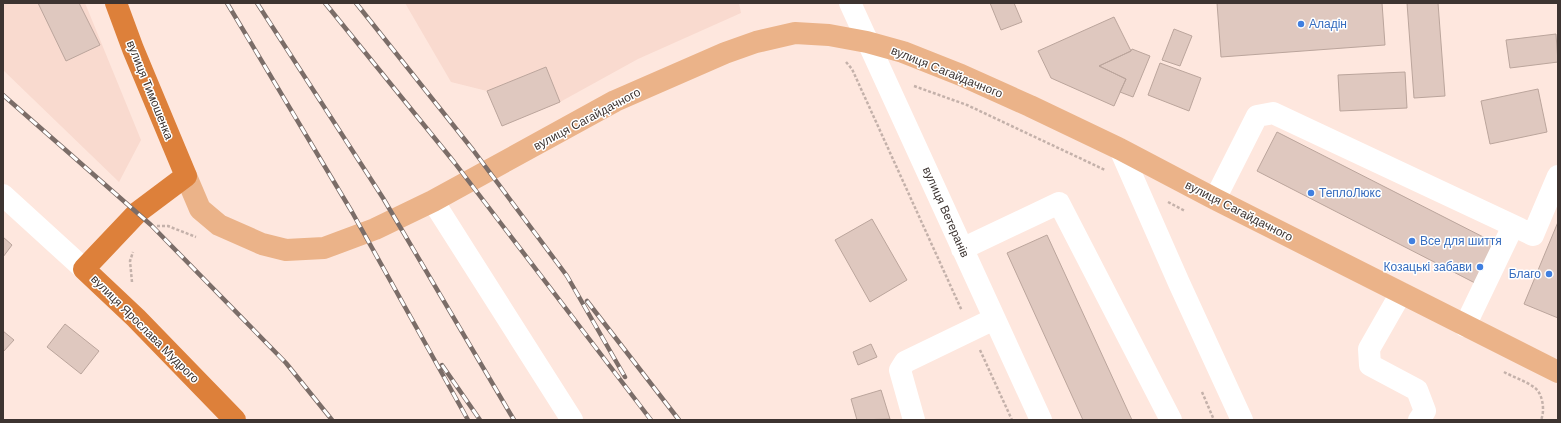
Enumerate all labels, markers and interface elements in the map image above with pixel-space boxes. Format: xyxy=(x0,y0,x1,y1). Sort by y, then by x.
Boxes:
place label: Аладін xyxy=(1309,17,1347,31)
marker: Аладін xyxy=(1296,19,1306,29)
street label: вулиця Тимошенка xyxy=(124,38,176,142)
street label: вулиця Сагайдачного xyxy=(889,43,1005,101)
street label: вулиця Сагайдачного xyxy=(531,85,643,153)
street label: вулиця Ветеранів xyxy=(920,165,972,259)
street label: вулиця Сагайдачного xyxy=(1183,178,1295,244)
place label: ТеплоЛюкс xyxy=(1319,186,1381,200)
marker: ТеплоЛюкс xyxy=(1306,188,1316,198)
place label: Все для шиття xyxy=(1420,234,1502,248)
marker: Все для шиття xyxy=(1407,236,1417,246)
place label: Козацькі забави xyxy=(1383,260,1472,274)
marker: Козацькі забави xyxy=(1475,262,1485,272)
place label: Благо xyxy=(1509,267,1541,281)
marker: Благо xyxy=(1544,269,1554,279)
street label: вулиця Ярослава Мудрого xyxy=(88,272,202,386)

